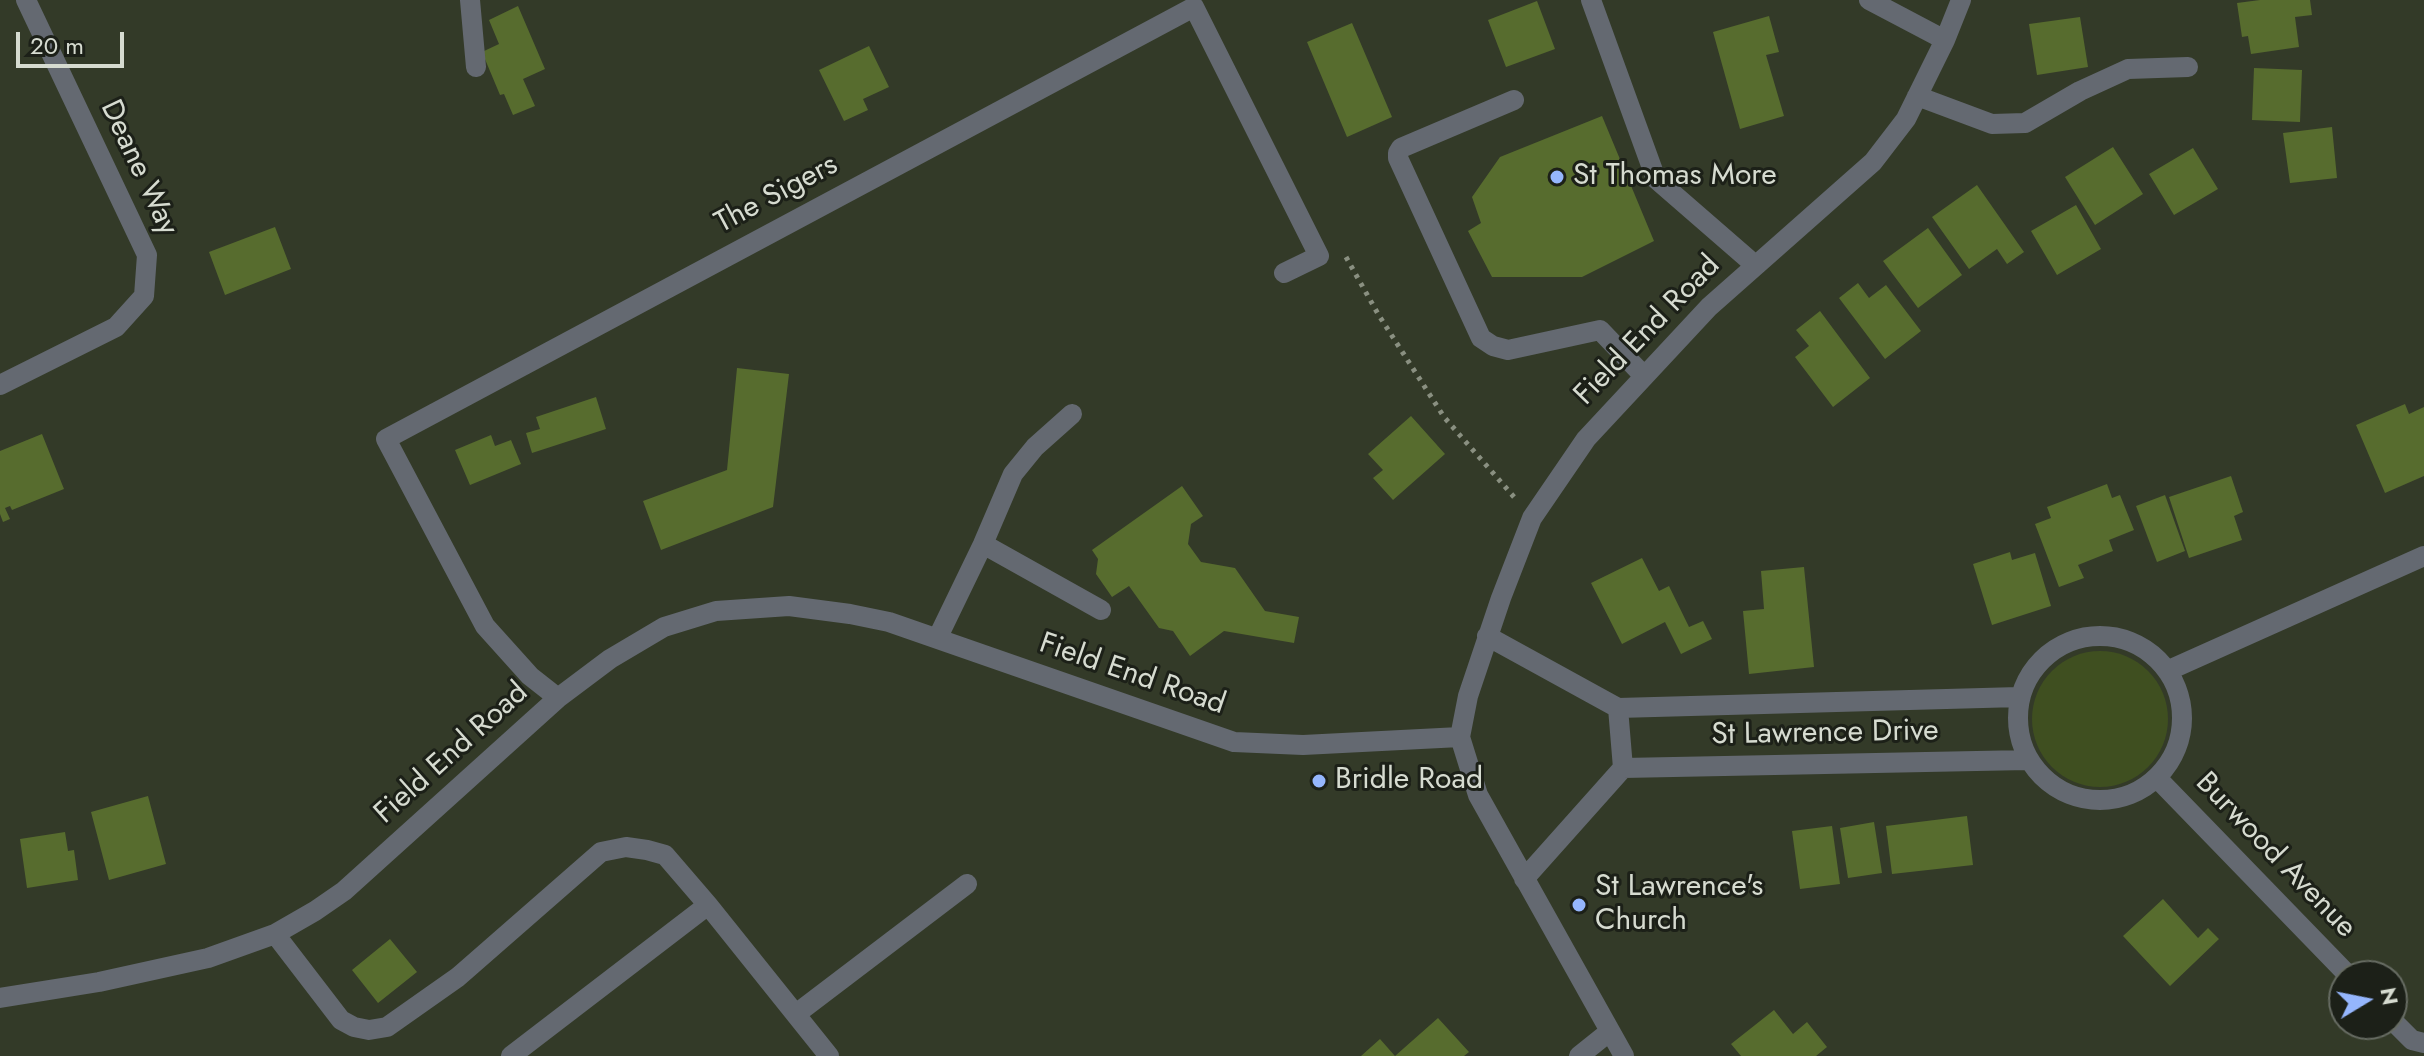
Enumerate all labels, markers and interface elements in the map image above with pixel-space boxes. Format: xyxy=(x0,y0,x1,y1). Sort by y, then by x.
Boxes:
scale bar xyxy=(20,16,128,66)
text: 20 m xyxy=(30,28,84,63)
street label: Deane Way xyxy=(91,95,185,241)
street label: The Sigers xyxy=(710,148,844,242)
place label: St Thomas More xyxy=(1573,159,1777,195)
marker: St Thomas More xyxy=(1548,168,1566,186)
street label: Field End Road xyxy=(1568,249,1728,413)
street label: Field End Road xyxy=(1034,626,1230,724)
street label: Field End Road xyxy=(368,676,536,832)
street label: St Lawrence Drive xyxy=(1711,714,1939,754)
place label: Bridle Road xyxy=(1335,763,1483,799)
street label: Burwood Avenue xyxy=(2187,766,2363,946)
marker: Bridle Road xyxy=(1310,772,1328,790)
place label: St Lawrence's Church xyxy=(1595,870,1763,940)
marker: St Lawrence's Church xyxy=(1570,896,1588,914)
north arrow xyxy=(2328,960,2408,1040)
text: N xyxy=(2372,985,2407,1008)

